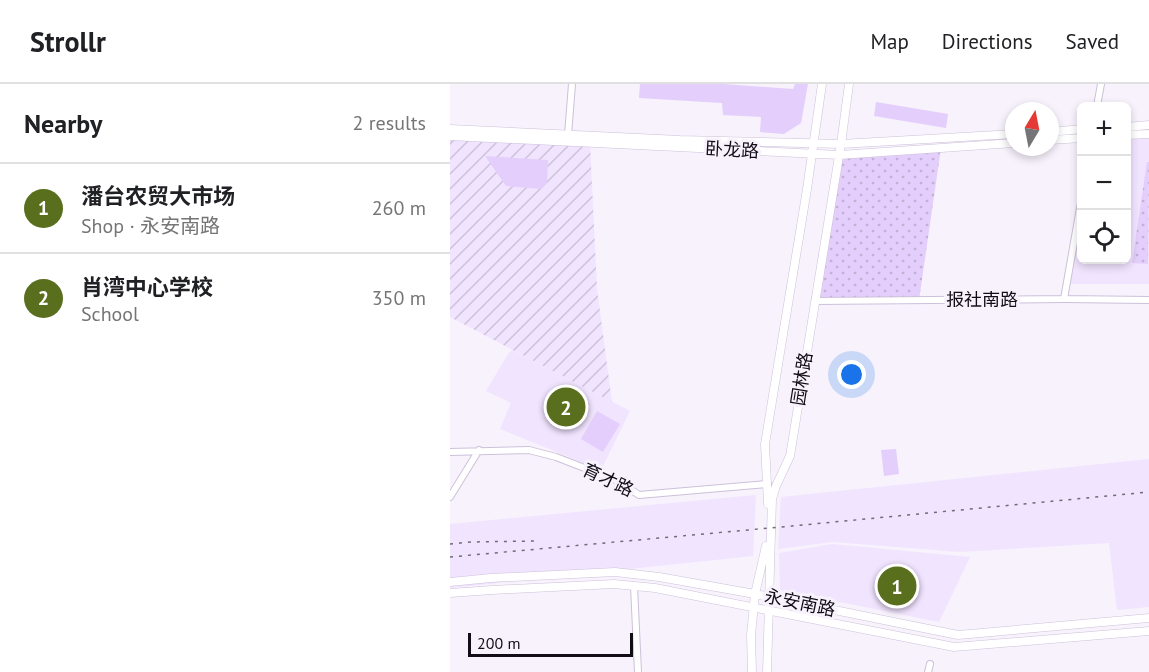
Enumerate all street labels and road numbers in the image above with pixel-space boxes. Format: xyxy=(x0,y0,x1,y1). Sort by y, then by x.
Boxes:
street label: 卧龙路 xyxy=(704,137,760,162)
street label: 报社南路 xyxy=(946,288,1018,311)
street label: 园林路 xyxy=(786,350,817,407)
street label: 育才路 xyxy=(579,458,638,501)
street label: 永安南路 xyxy=(762,584,838,621)

